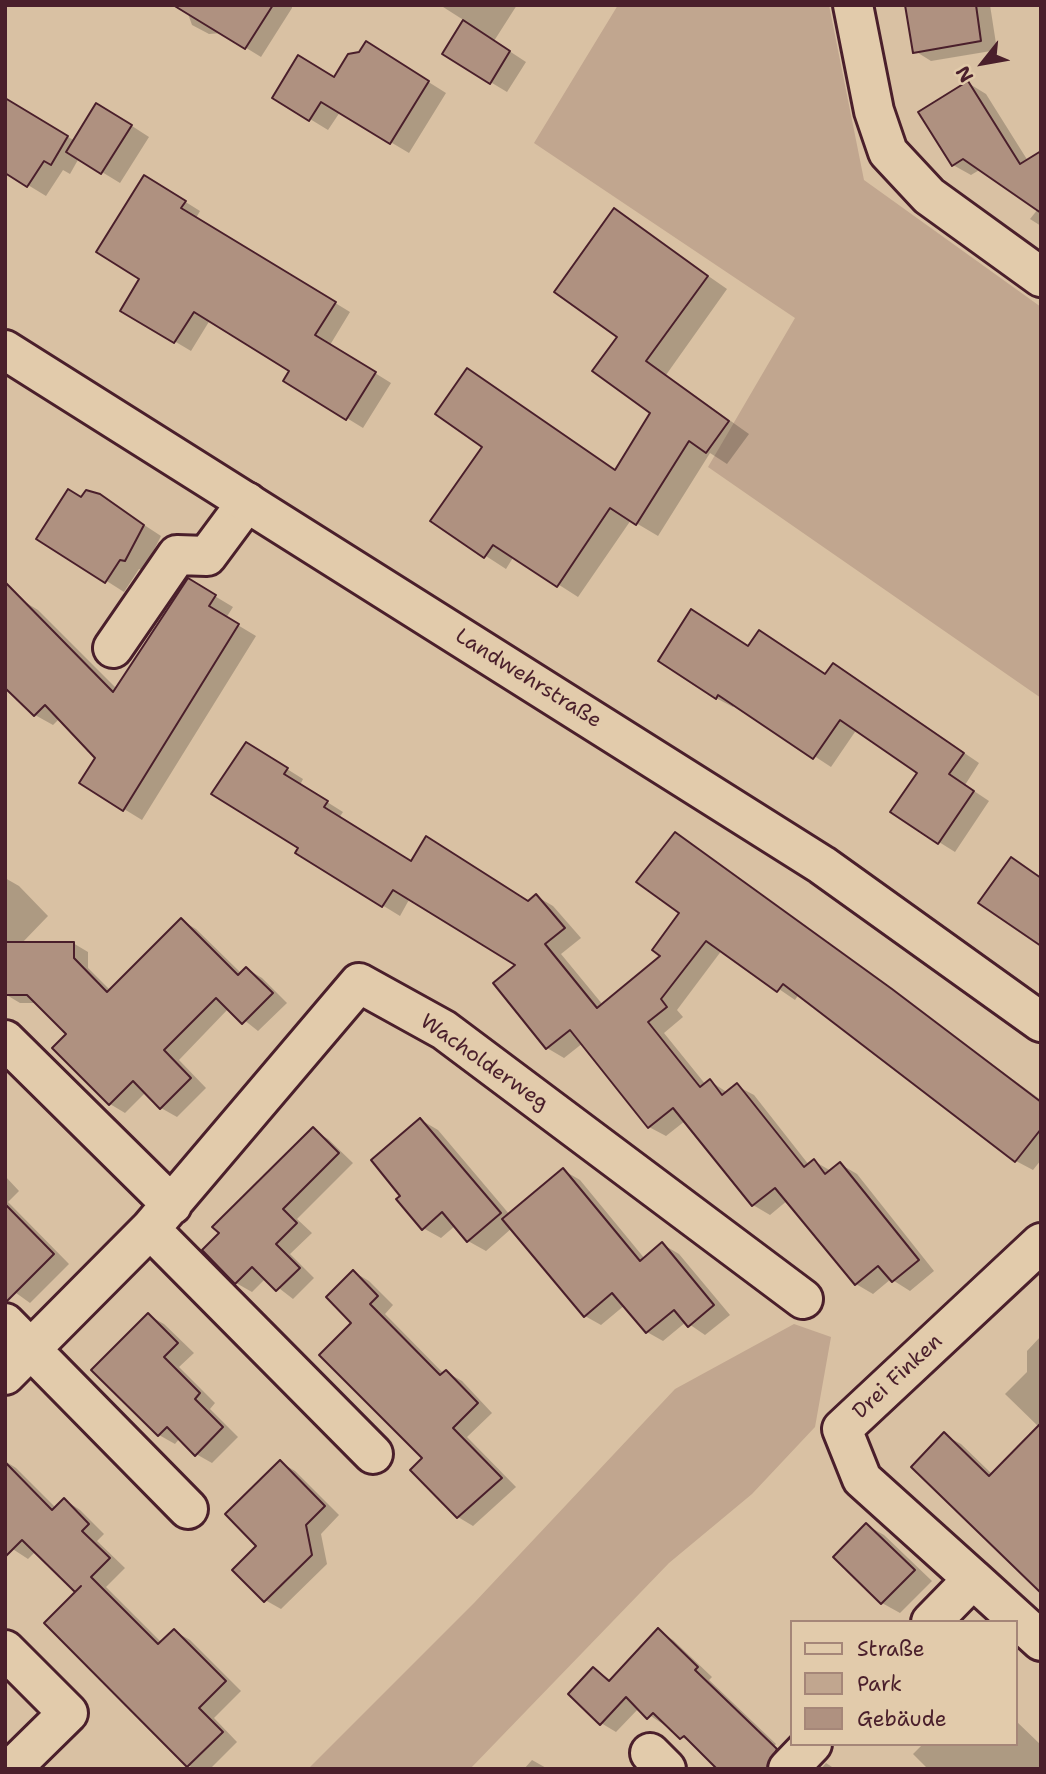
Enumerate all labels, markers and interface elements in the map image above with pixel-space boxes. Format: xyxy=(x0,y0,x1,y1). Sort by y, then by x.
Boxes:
north arrow xyxy=(948,28,1018,98)
text: N xyxy=(950,61,979,87)
street label: Landwehrstraße xyxy=(450,624,606,734)
street label: Wacholderweg xyxy=(415,1009,553,1117)
street label: Drei Finken xyxy=(848,1329,948,1425)
legend xyxy=(790,1620,1018,1746)
text: Straße xyxy=(857,1635,925,1663)
text: Park xyxy=(857,1670,902,1698)
text: Gebäude xyxy=(857,1705,947,1733)

